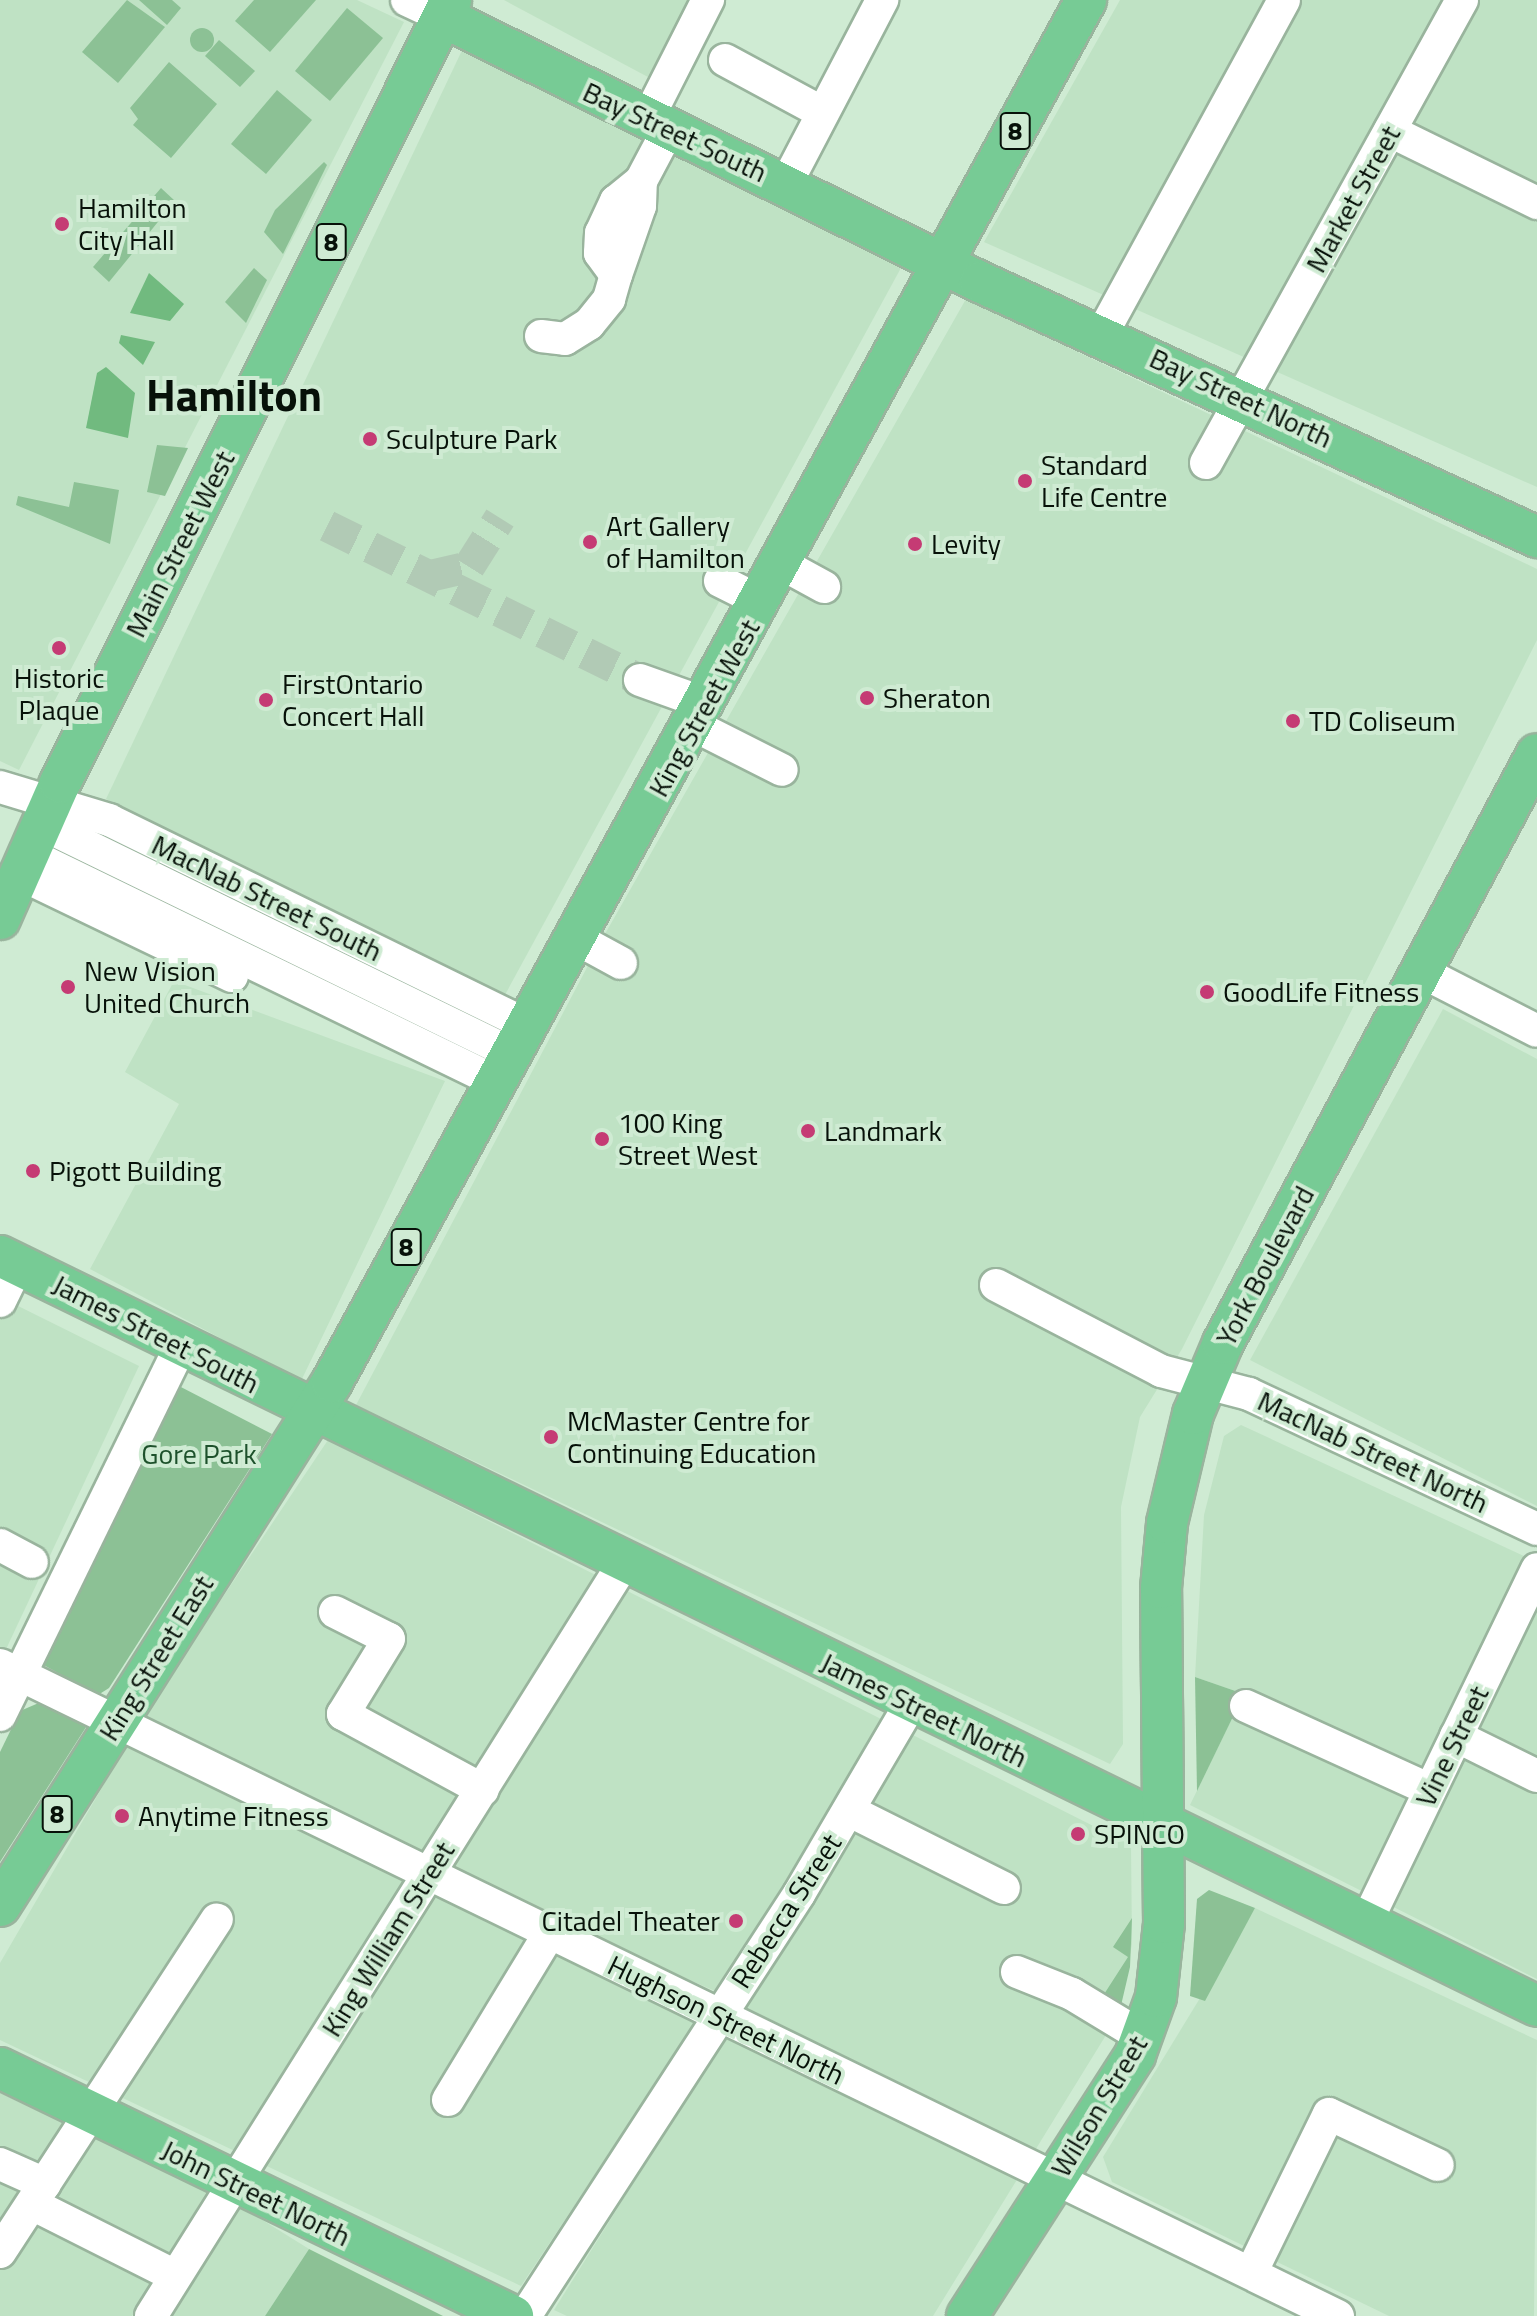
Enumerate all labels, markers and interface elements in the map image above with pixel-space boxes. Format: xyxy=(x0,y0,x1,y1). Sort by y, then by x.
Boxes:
street label: Bay Street South xyxy=(578,75,772,189)
road number: 8 xyxy=(999,109,1031,153)
street label: Market Street xyxy=(1299,120,1407,278)
place label: Hamilton City Hall xyxy=(78,191,187,257)
marker: Hamilton City Hall xyxy=(53,215,71,233)
road number: 8 xyxy=(315,220,347,264)
street label: Bay Street North xyxy=(1144,341,1338,455)
district label: Hamilton xyxy=(146,369,322,421)
place label: Sculpture Park xyxy=(386,422,557,456)
marker: Sculpture Park xyxy=(361,430,379,448)
street label: Main Street West xyxy=(119,445,241,643)
place label: Standard Life Centre xyxy=(1041,448,1167,514)
marker: Standard Life Centre xyxy=(1016,472,1034,490)
place label: Art Gallery of Hamilton xyxy=(606,509,745,575)
place label: Levity xyxy=(931,527,1001,561)
marker: Art Gallery of Hamilton xyxy=(581,533,599,551)
marker: Levity xyxy=(906,535,924,553)
street label: King Street West xyxy=(641,614,767,802)
marker: Historic Plaque xyxy=(50,639,68,657)
place label: Historic Plaque xyxy=(14,661,104,727)
place label: FirstOntario Concert Hall xyxy=(282,667,424,733)
place label: Sheraton xyxy=(883,681,991,715)
marker: Sheraton xyxy=(858,689,876,707)
marker: FirstOntario Concert Hall xyxy=(257,691,275,709)
place label: TD Coliseum xyxy=(1309,704,1456,738)
marker: TD Coliseum xyxy=(1284,712,1302,730)
street label: MacNab Street South xyxy=(147,828,387,968)
place label: New Vision United Church xyxy=(84,954,250,1020)
place label: GoodLife Fitness xyxy=(1223,975,1419,1009)
marker: New Vision United Church xyxy=(59,978,77,996)
marker: GoodLife Fitness xyxy=(1198,983,1216,1001)
place label: 100 King Street West xyxy=(618,1106,758,1172)
place label: Landmark xyxy=(824,1114,942,1148)
marker: Landmark xyxy=(799,1122,817,1140)
marker: 100 King Street West xyxy=(593,1130,611,1148)
place label: Pigott Building xyxy=(49,1154,222,1188)
marker: Pigott Building xyxy=(24,1162,42,1180)
street label: York Boulevard xyxy=(1209,1180,1321,1352)
road number: 8 xyxy=(390,1225,422,1269)
street label: James Street South xyxy=(47,1268,265,1400)
street label: MacNab Street North xyxy=(1253,1384,1493,1520)
place label: McMaster Centre for Continuing Education xyxy=(567,1404,816,1470)
marker: McMaster Centre for Continuing Education xyxy=(542,1428,560,1446)
park label: Gore Park xyxy=(141,1437,257,1471)
street label: King Street East xyxy=(92,1569,220,1747)
street label: James Street North xyxy=(815,1646,1033,1774)
street label: Vine Street xyxy=(1408,1680,1496,1812)
road number: 8 xyxy=(41,1792,73,1836)
place label: Anytime Fitness xyxy=(138,1799,329,1833)
marker: Anytime Fitness xyxy=(113,1807,131,1825)
place label: SPINCO xyxy=(1094,1817,1185,1851)
marker: SPINCO xyxy=(1069,1825,1087,1843)
street label: Rebecca Street xyxy=(724,1828,848,1994)
street label: King William Street xyxy=(315,1835,461,2043)
place label: Citadel Theater xyxy=(542,1904,720,1938)
marker: Citadel Theater xyxy=(727,1912,745,1930)
street label: Hughson Street North xyxy=(602,1948,850,2092)
street label: Wilson Street xyxy=(1044,2029,1154,2183)
street label: John Street North xyxy=(156,2133,356,2253)

